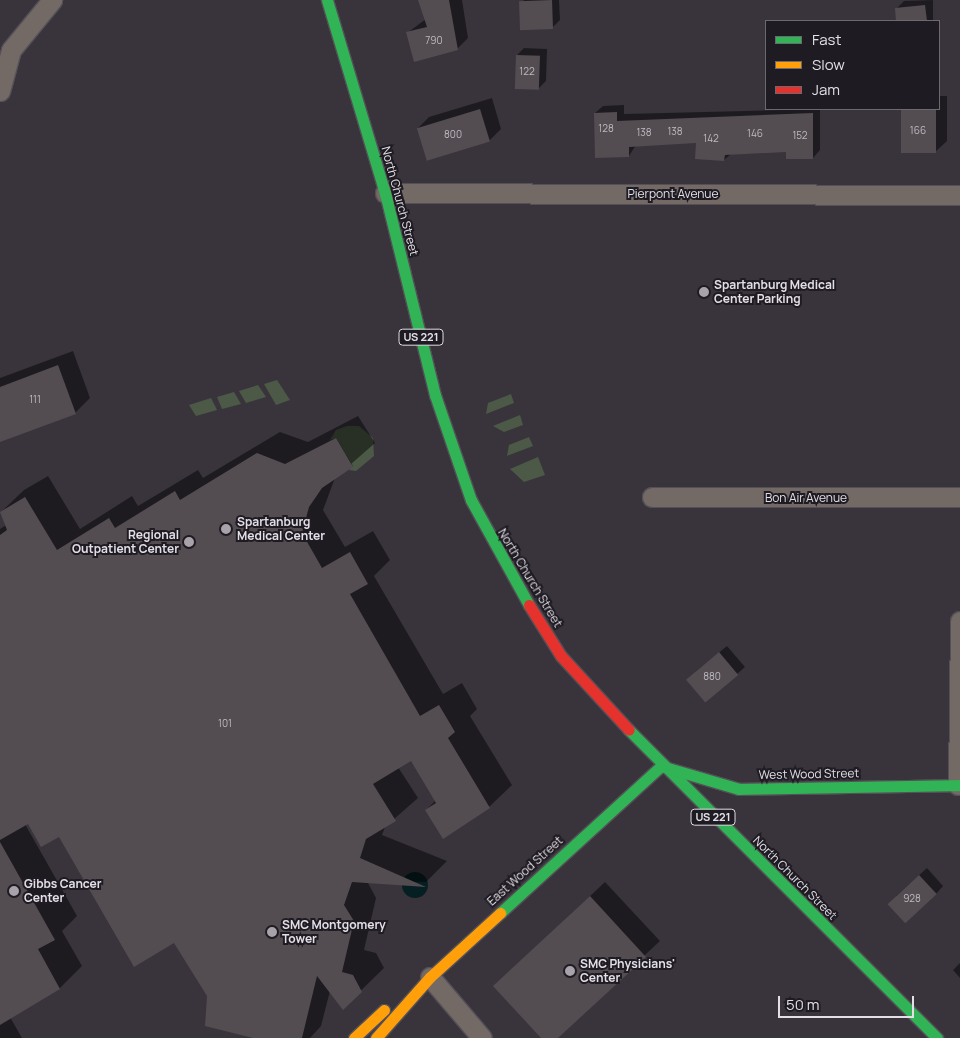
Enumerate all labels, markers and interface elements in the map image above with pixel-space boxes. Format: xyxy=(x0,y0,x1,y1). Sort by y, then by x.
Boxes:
legend xyxy=(765,20,940,110)
text: Fast xyxy=(812,29,841,50)
house number: 790 xyxy=(425,35,443,47)
text: Slow xyxy=(812,54,845,75)
house number: 122 xyxy=(519,66,535,78)
text: Jam xyxy=(812,79,840,100)
house number: 128 xyxy=(598,123,614,135)
house number: 166 xyxy=(910,125,926,137)
house number: 138 xyxy=(667,126,683,138)
house number: 138 xyxy=(636,127,652,139)
house number: 146 xyxy=(747,128,763,140)
house number: 800 xyxy=(444,129,462,141)
house number: 152 xyxy=(792,130,808,142)
house number: 142 xyxy=(703,133,719,145)
street label: North Church Street xyxy=(378,145,422,257)
street label: Pierpont Avenue xyxy=(627,187,719,201)
place label: Spartanburg Medical Center Parking xyxy=(714,278,835,306)
marker: Spartanburg Medical Center Parking xyxy=(698,286,710,298)
road number: US 221 xyxy=(398,328,444,346)
house number: 111 xyxy=(29,394,41,406)
street label: Bon Air Avenue xyxy=(765,491,847,505)
place label: Spartanburg Medical Center xyxy=(237,515,325,543)
marker: Spartanburg Medical Center xyxy=(219,522,233,536)
street label: North Church Street xyxy=(495,526,565,630)
place label: Regional Outpatient Center xyxy=(72,528,179,556)
marker: Regional Outpatient Center xyxy=(183,536,195,548)
house number: 880 xyxy=(703,671,721,683)
house number: 101 xyxy=(218,718,232,730)
street label: West Wood Street xyxy=(759,766,859,782)
road number: US 221 xyxy=(690,809,736,826)
street label: East Wood Street xyxy=(484,833,566,909)
street label: North Church Street xyxy=(750,833,840,923)
place label: Gibbs Cancer Center xyxy=(24,877,102,905)
marker: Gibbs Cancer Center xyxy=(8,885,20,897)
house number: 928 xyxy=(903,893,921,905)
place label: SMC Montgomery Tower xyxy=(282,918,386,946)
marker: SMC Montgomery Tower xyxy=(266,926,278,938)
place label: SMC Physicians' Center xyxy=(580,957,675,985)
marker: SMC Physicians' Center xyxy=(564,965,576,977)
scale bar xyxy=(780,986,916,1018)
text: 50 m xyxy=(786,994,820,1015)

